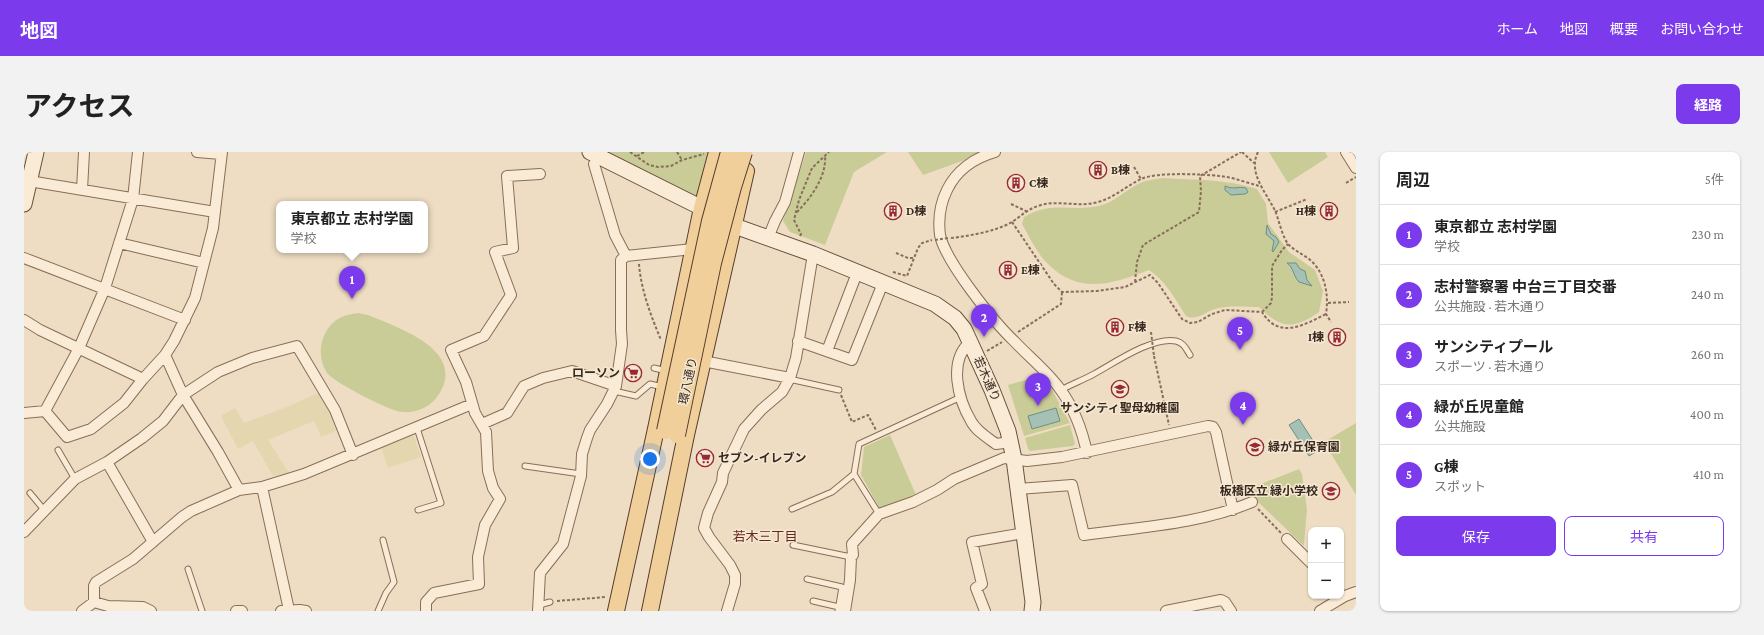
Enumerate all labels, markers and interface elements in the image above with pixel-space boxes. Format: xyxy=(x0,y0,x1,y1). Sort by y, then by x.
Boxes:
text: 地図 xyxy=(20,20,58,41)
text: ホーム xyxy=(1496,21,1538,37)
text: 地図 xyxy=(1560,21,1588,37)
text: 概要 xyxy=(1610,21,1638,37)
text: お問い合わせ xyxy=(1660,21,1744,37)
button: 経路 xyxy=(1676,84,1740,124)
text: アクセス xyxy=(24,91,135,122)
building icon: B棟 xyxy=(1088,160,1108,180)
place label: B棟 xyxy=(1111,163,1130,177)
text: 周辺 xyxy=(1396,171,1430,190)
text: 5件 xyxy=(1705,172,1724,187)
building icon: C棟 xyxy=(1006,173,1026,193)
place label: C棟 xyxy=(1029,176,1048,190)
popup xyxy=(276,201,428,253)
building icon: D棟 xyxy=(883,201,903,221)
building icon: H棟 xyxy=(1319,201,1339,221)
place label: D棟 xyxy=(906,204,926,218)
place label: H棟 xyxy=(1296,204,1316,218)
text: 東京都立 志村学園 xyxy=(291,211,413,227)
text: 東京都立 志村学園 xyxy=(1434,219,1557,235)
text: 1 xyxy=(1407,227,1411,242)
text: 230 m xyxy=(1691,227,1724,242)
text: 学校 xyxy=(291,231,317,246)
text: 学校 xyxy=(1434,239,1460,254)
building icon: E棟 xyxy=(998,260,1018,280)
place label: E棟 xyxy=(1021,263,1040,277)
pin: 1 xyxy=(339,266,365,299)
text: 志村警察署 中台三丁目交番 xyxy=(1434,279,1617,295)
text: 2 xyxy=(1406,287,1412,302)
text: 240 m xyxy=(1691,287,1724,302)
text: 公共施設 · 若木通り xyxy=(1434,299,1546,314)
pin: 2 xyxy=(971,304,997,337)
building icon: F棟 xyxy=(1105,317,1125,337)
pin: 5 xyxy=(1227,317,1253,350)
place label: F棟 xyxy=(1128,320,1146,334)
building icon: I棟 xyxy=(1327,327,1347,347)
place label: I棟 xyxy=(1308,330,1324,344)
text: サンシティプール xyxy=(1434,339,1553,355)
text: 3 xyxy=(1406,347,1412,362)
text: 260 m xyxy=(1691,347,1724,362)
street label: 若木通り xyxy=(971,354,1003,404)
street label: 環八通り xyxy=(676,356,700,406)
text: スポーツ · 若木通り xyxy=(1434,359,1546,374)
supermarket icon: ローソン xyxy=(623,363,643,383)
place label: ローソン xyxy=(572,366,620,380)
pin: 3 xyxy=(1025,373,1051,406)
school or university icon: サンシティ聖母幼稚園 xyxy=(1110,379,1130,399)
pin: 4 xyxy=(1230,392,1256,425)
text: 緑が丘児童館 xyxy=(1434,399,1524,415)
place label: サンシティ聖母幼稚園 xyxy=(1060,401,1180,415)
text: 4 xyxy=(1405,407,1413,422)
text: 400 m xyxy=(1690,407,1724,422)
text: 公共施設 xyxy=(1434,419,1486,434)
school or university icon: 緑が丘保育園 xyxy=(1245,437,1265,457)
place label: 緑が丘保育園 xyxy=(1268,440,1340,454)
supermarket icon: セブン-イレブン xyxy=(695,448,715,468)
your location xyxy=(640,449,660,469)
place label: セブン-イレブン xyxy=(718,451,807,465)
text: G棟 xyxy=(1434,459,1459,475)
text: 5 xyxy=(1406,467,1412,482)
text: 410 m xyxy=(1693,467,1724,482)
text: スポット xyxy=(1434,479,1486,494)
school or university icon: 板橋区立 緑小学校 xyxy=(1321,481,1341,501)
place label: 板橋区立 緑小学校 xyxy=(1220,484,1318,498)
button: 保存 xyxy=(1396,516,1556,556)
button: 共有 xyxy=(1564,516,1724,556)
map controls xyxy=(1308,527,1344,599)
button: + xyxy=(1308,527,1344,563)
district label: 若木三丁目 xyxy=(732,529,798,544)
button: − xyxy=(1308,563,1344,599)

